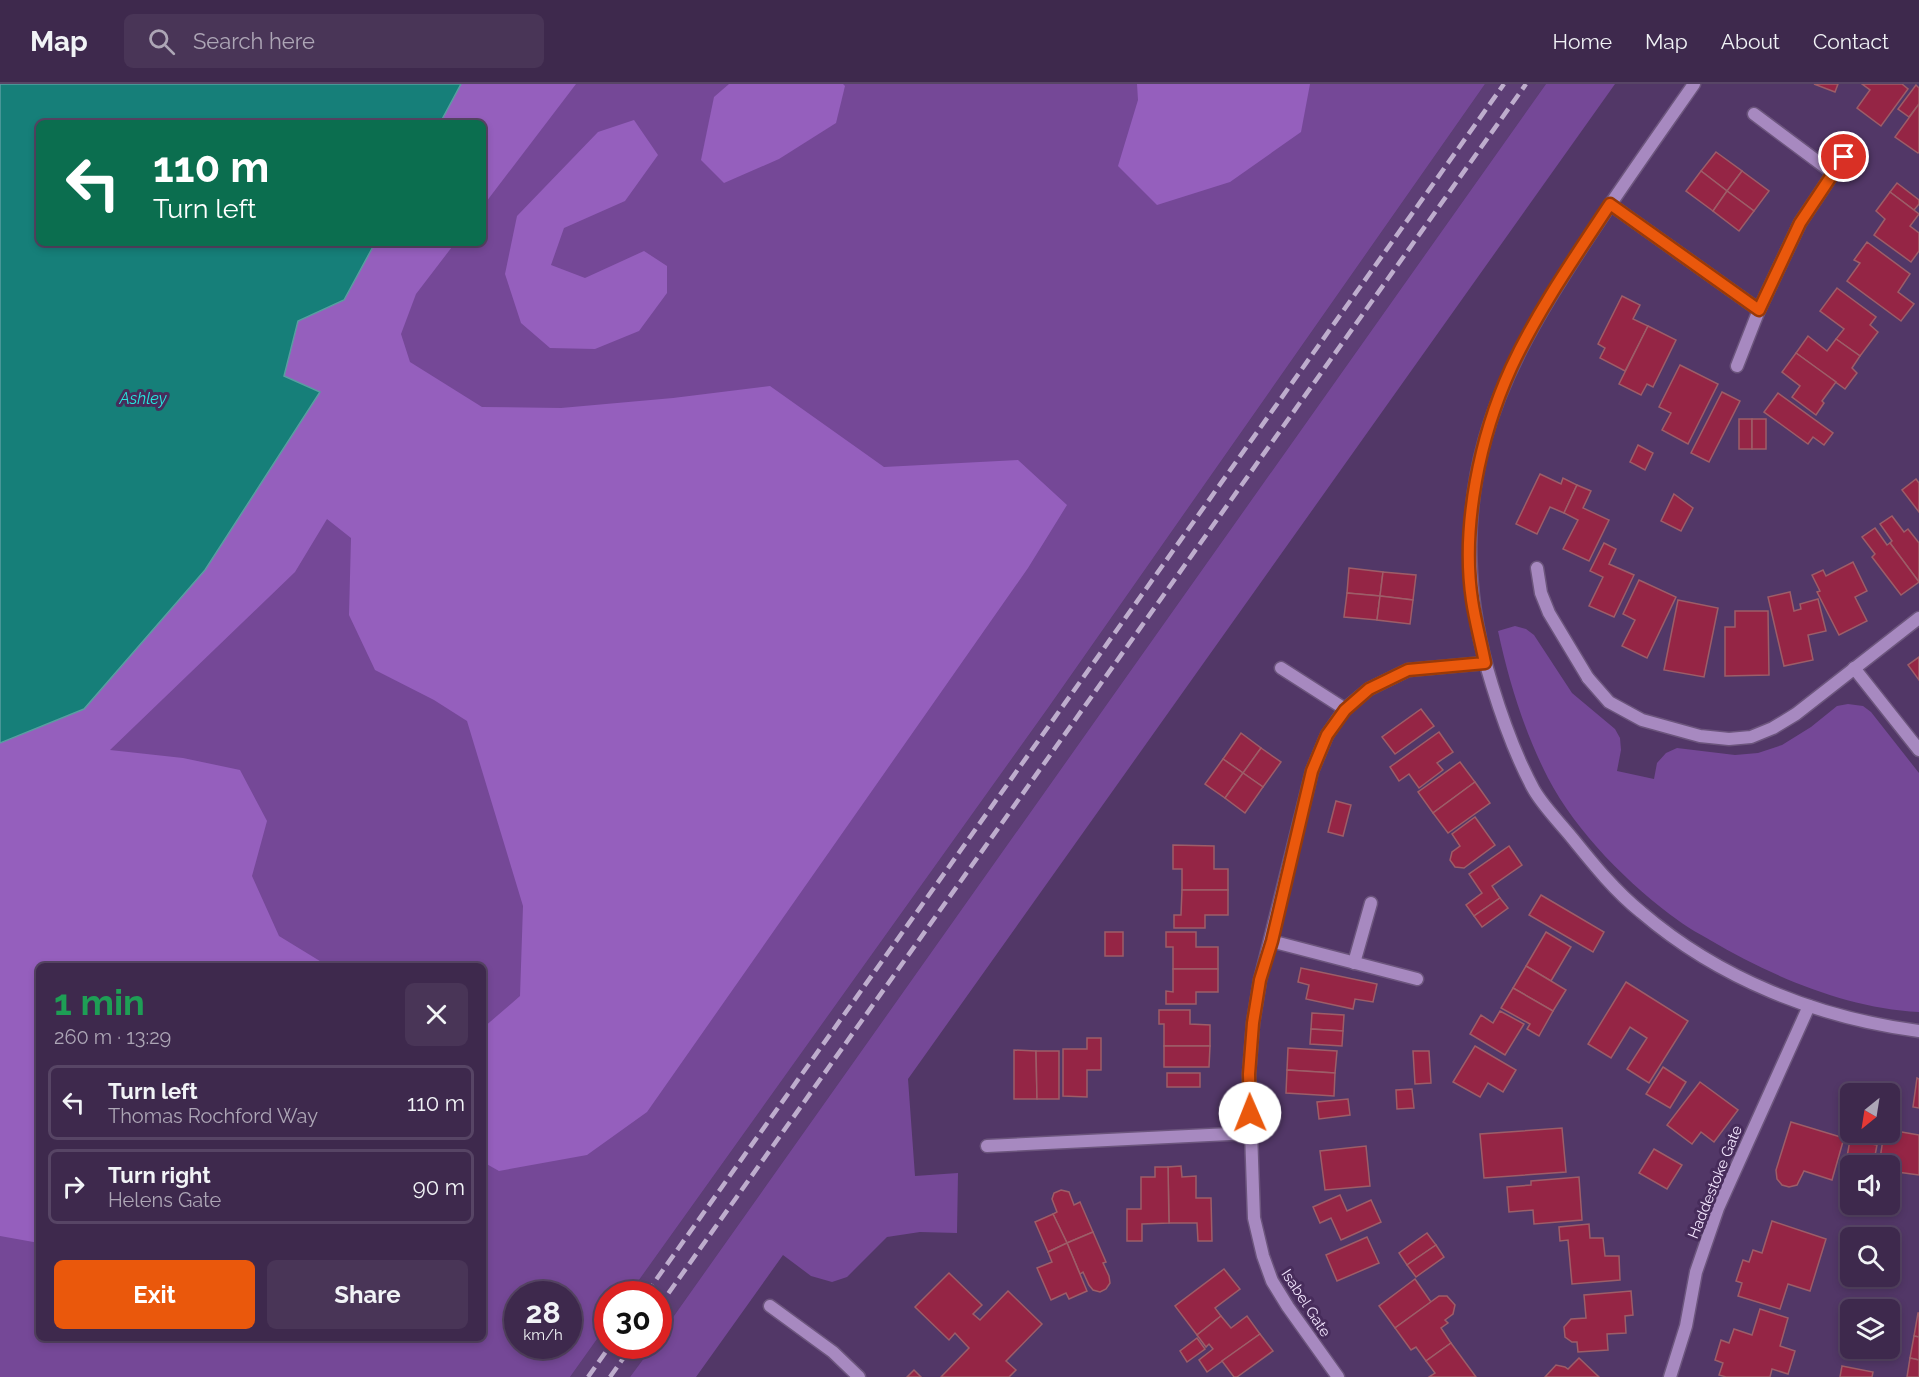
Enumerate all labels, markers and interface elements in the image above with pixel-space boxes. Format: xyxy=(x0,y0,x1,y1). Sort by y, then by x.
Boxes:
search box xyxy=(124,14,544,68)
text: Map xyxy=(30,25,88,58)
icon: search xyxy=(145,25,178,58)
text: Search here xyxy=(193,28,315,54)
text: Home xyxy=(1553,29,1612,54)
text: Map xyxy=(1645,29,1688,54)
text: About xyxy=(1721,29,1780,54)
text: Contact xyxy=(1813,29,1889,54)
pin xyxy=(1818,131,1869,182)
icon: arrive xyxy=(1827,140,1860,173)
text: 110 m xyxy=(153,143,269,192)
icon: left xyxy=(54,144,132,222)
text: Turn left xyxy=(153,193,256,224)
water label: Ashley xyxy=(118,389,168,408)
text: 1 min xyxy=(54,981,145,1023)
button: close xyxy=(405,983,468,1046)
text: 260 m · 13:29 xyxy=(54,1025,171,1049)
text: Turn left xyxy=(108,1078,198,1104)
position arrow xyxy=(1218,1081,1282,1145)
north arrow xyxy=(1840,1083,1900,1143)
map controls xyxy=(1840,1083,1900,1359)
icon: left xyxy=(57,1086,90,1119)
text: 110 m xyxy=(407,1090,465,1116)
text: Thomas Rochford Way xyxy=(108,1104,318,1128)
street label: Haddestoke Gate xyxy=(1684,1123,1746,1241)
button: sound xyxy=(1840,1155,1900,1215)
text: Turn right xyxy=(108,1162,211,1188)
icon: right xyxy=(57,1170,90,1203)
text: 90 m xyxy=(413,1174,465,1200)
text: Helens Gate xyxy=(108,1188,221,1212)
button: search xyxy=(1840,1227,1900,1287)
button: Exit xyxy=(54,1260,255,1329)
button: Share xyxy=(267,1260,468,1329)
street label: Isabel Gate xyxy=(1277,1266,1335,1340)
speed limit sign: 30 xyxy=(594,1281,672,1359)
text: 28 xyxy=(525,1295,561,1330)
button: layers xyxy=(1840,1299,1900,1359)
text: km/h xyxy=(523,1326,563,1344)

